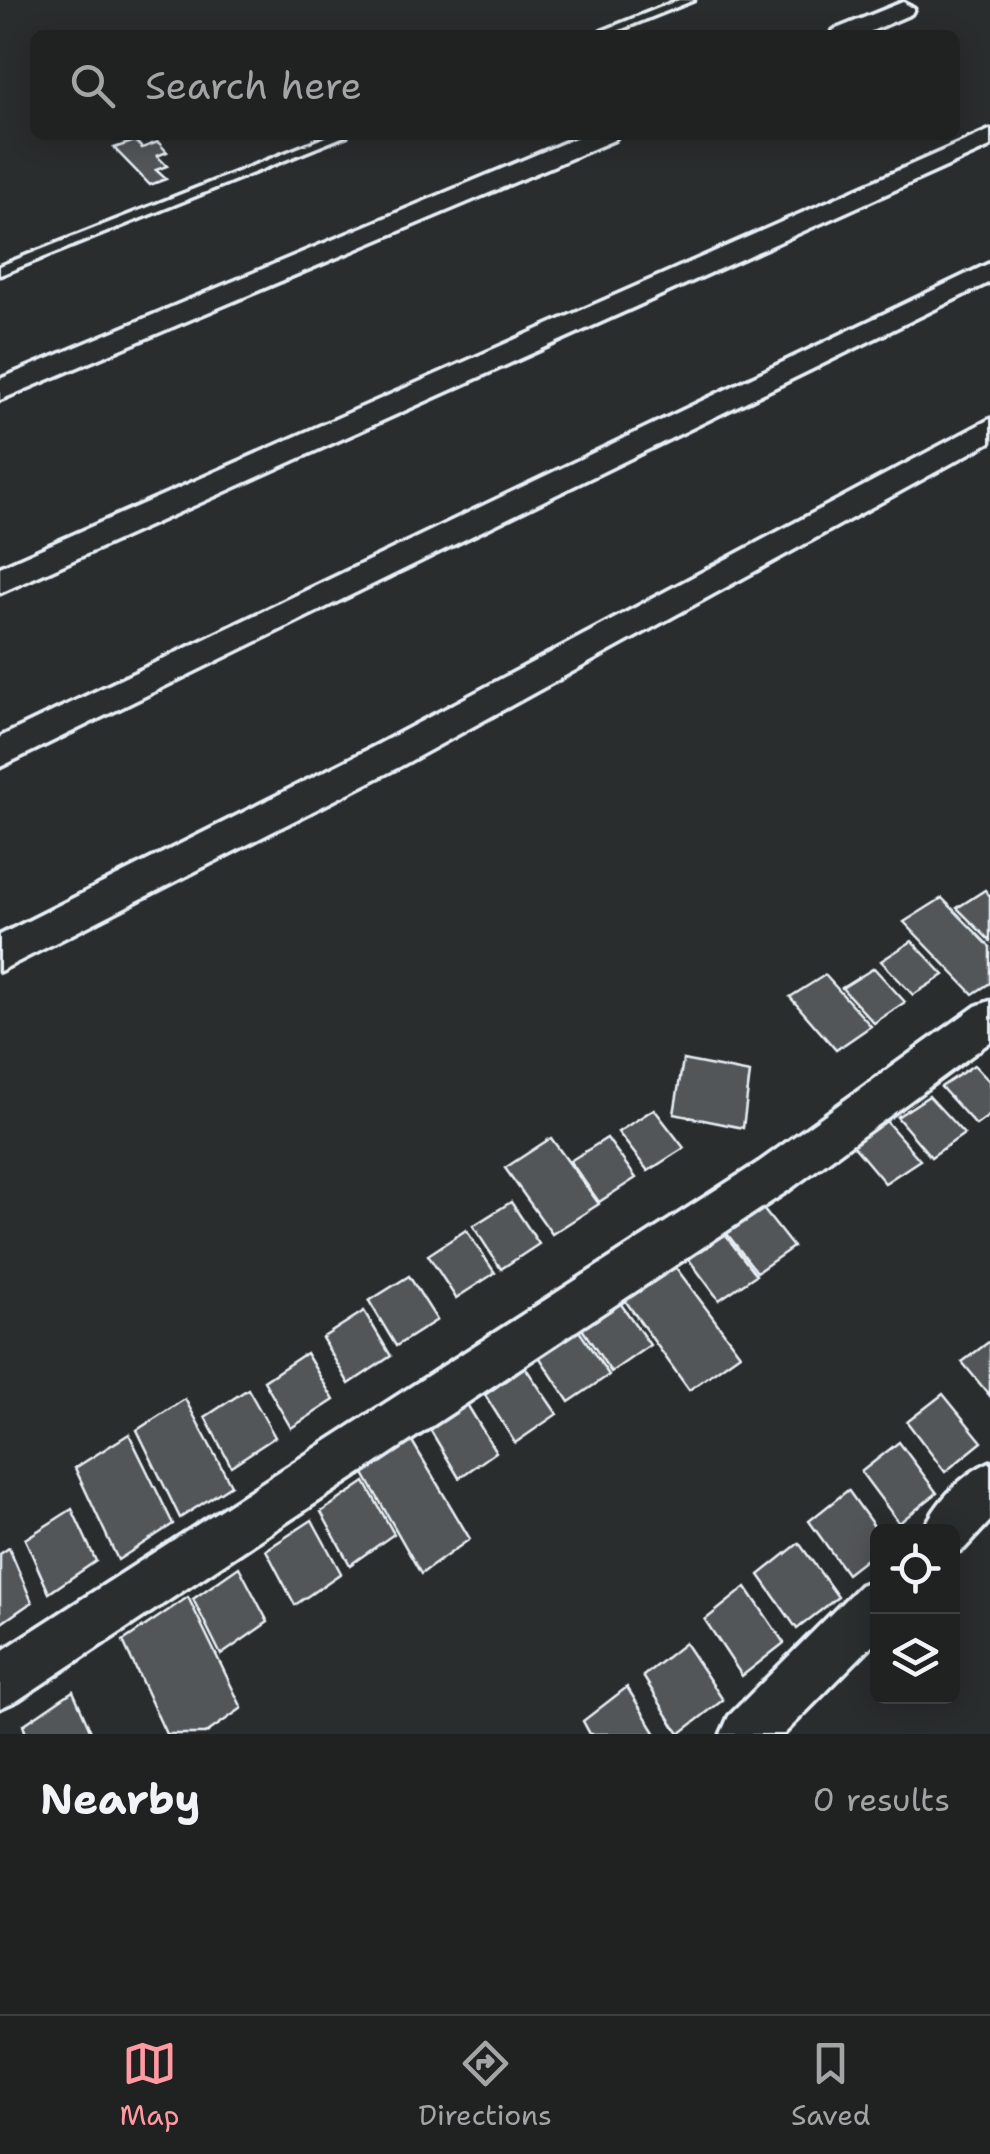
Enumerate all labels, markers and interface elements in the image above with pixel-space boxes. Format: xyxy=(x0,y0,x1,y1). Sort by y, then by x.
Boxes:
search box xyxy=(30,30,960,140)
icon: search xyxy=(65,58,120,113)
text: Search here xyxy=(145,60,362,111)
map controls xyxy=(870,1524,960,1704)
button: locate xyxy=(870,1524,960,1614)
button: layers xyxy=(870,1614,960,1704)
text: Nearby xyxy=(40,1771,200,1827)
text: 0 results xyxy=(813,1778,950,1821)
tab: Map xyxy=(120,2036,179,2134)
tab: Directions xyxy=(418,2036,552,2134)
tab: Saved xyxy=(791,2036,870,2134)

